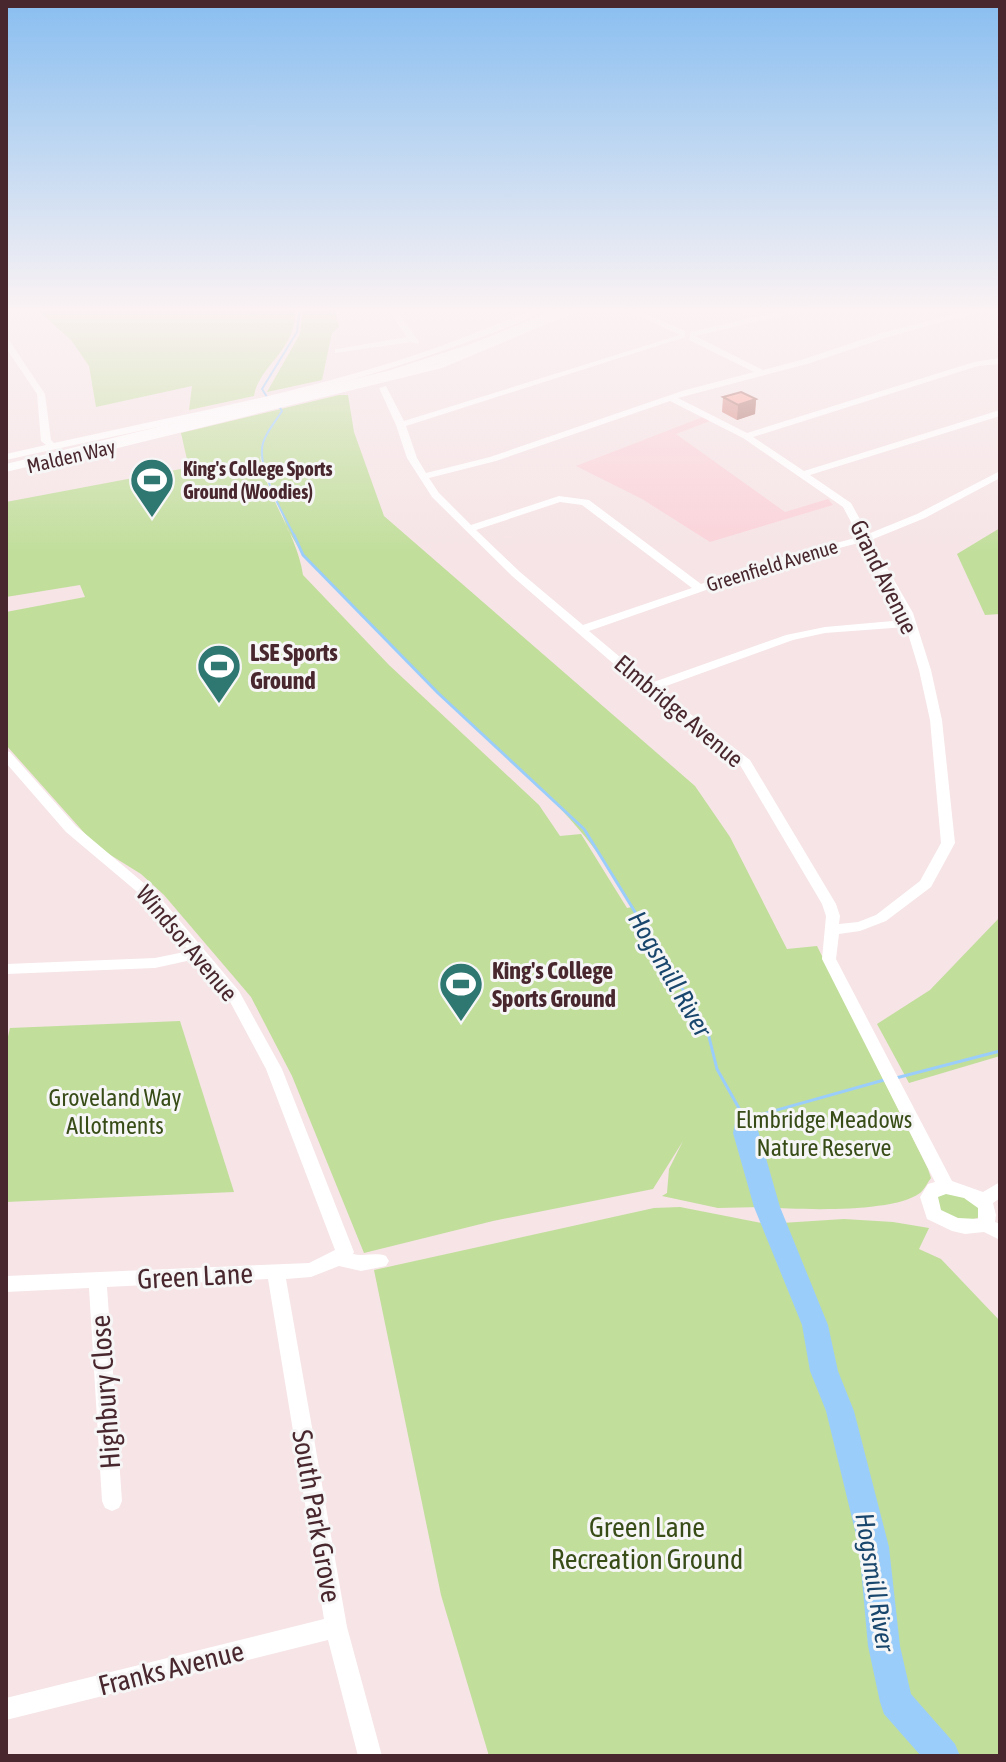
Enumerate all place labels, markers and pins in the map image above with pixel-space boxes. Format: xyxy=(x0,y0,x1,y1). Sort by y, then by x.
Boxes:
sports icon: King's College Sports Ground (Woodies) xyxy=(128,456,176,519)
place label: King's College Sports Ground (Woodies) xyxy=(183,457,332,503)
place label: LSE Sports Ground xyxy=(250,639,338,694)
sports icon: LSE Sports Ground xyxy=(195,642,243,705)
place label: King's College Sports Ground xyxy=(492,957,616,1012)
sports icon: King's College Sports Ground xyxy=(437,960,485,1023)

